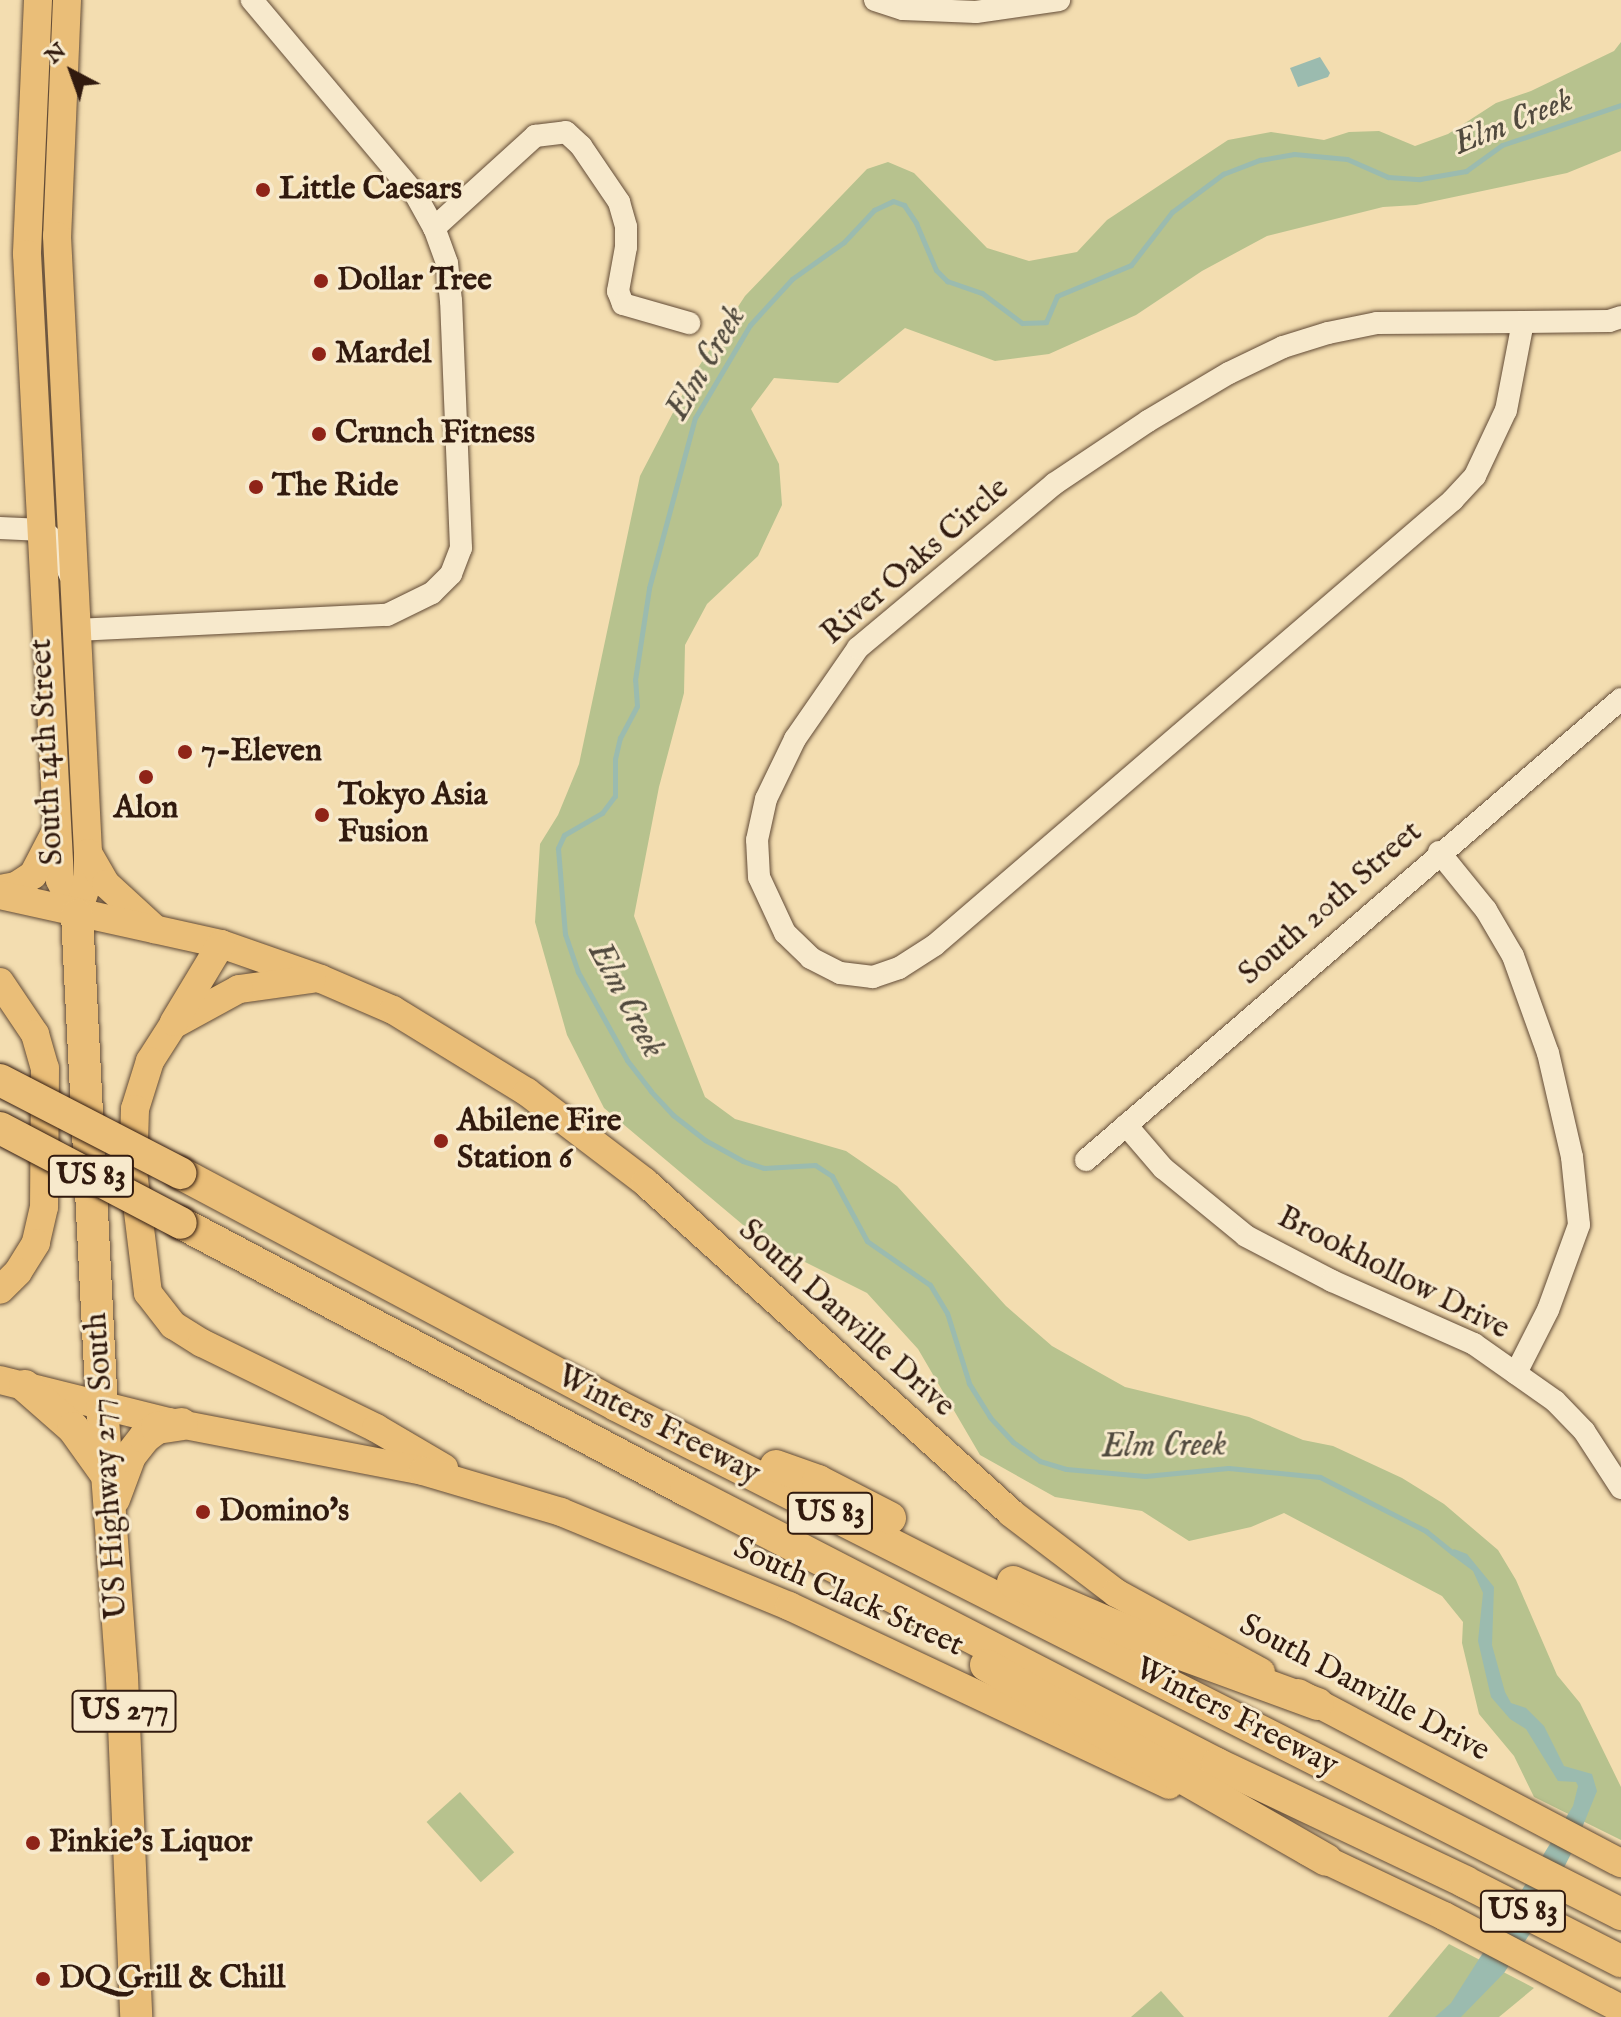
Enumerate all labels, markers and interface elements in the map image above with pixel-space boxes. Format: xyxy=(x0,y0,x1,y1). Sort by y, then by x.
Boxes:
north arrow xyxy=(32,32,112,112)
text: N xyxy=(40,37,73,71)
water label: Elm Creek xyxy=(1447,80,1579,164)
place label: Little Caesars xyxy=(279,171,462,209)
marker: Little Caesars xyxy=(254,181,272,199)
place label: Dollar Tree xyxy=(337,262,492,300)
marker: Dollar Tree xyxy=(312,272,330,290)
water label: Elm Creek xyxy=(657,299,755,427)
place label: Mardel xyxy=(335,335,431,373)
marker: Mardel xyxy=(310,345,328,363)
place label: Crunch Fitness xyxy=(335,415,535,453)
marker: Crunch Fitness xyxy=(310,425,328,443)
place label: The Ride xyxy=(272,468,398,506)
street label: River Oaks Circle xyxy=(814,470,1018,654)
marker: The Ride xyxy=(247,478,265,496)
street label: South 14th Street xyxy=(23,638,73,866)
place label: 7-Eleven xyxy=(201,733,322,771)
marker: 7-Eleven xyxy=(176,743,194,761)
marker: Alon xyxy=(137,768,155,786)
place label: Tokyo Asia Fusion xyxy=(338,778,487,853)
place label: Alon xyxy=(114,790,178,828)
marker: Tokyo Asia Fusion xyxy=(313,806,331,824)
street label: South 20th Street xyxy=(1231,814,1431,994)
water label: Elm Creek xyxy=(579,935,673,1065)
place label: Abilene Fire Station 6 xyxy=(457,1104,621,1179)
marker: Abilene Fire Station 6 xyxy=(432,1132,450,1150)
road number: US 83 xyxy=(47,1150,135,1202)
street label: Brookhollow Drive xyxy=(1271,1199,1515,1349)
street label: South Danville Drive xyxy=(730,1212,962,1426)
street label: US Highway 277 South xyxy=(78,1311,138,1621)
street label: Winters Freeway xyxy=(550,1358,766,1494)
water label: Elm Creek xyxy=(1101,1425,1227,1467)
road number: US 83 xyxy=(786,1487,874,1539)
place label: Domino's xyxy=(219,1493,349,1531)
marker: Domino's xyxy=(194,1503,212,1521)
street label: South Clack Street xyxy=(727,1530,969,1666)
street label: South Danville Drive xyxy=(1232,1607,1496,1771)
street label: Winters Freeway xyxy=(1128,1650,1344,1786)
road number: US 277 xyxy=(70,1685,178,1737)
place label: Pinkie's Liquor xyxy=(49,1824,253,1862)
marker: Pinkie's Liquor xyxy=(24,1834,42,1852)
road number: US 83 xyxy=(1479,1885,1567,1937)
place label: DQ Grill & Chill xyxy=(59,1960,285,1998)
marker: DQ Grill & Chill xyxy=(34,1970,52,1988)

